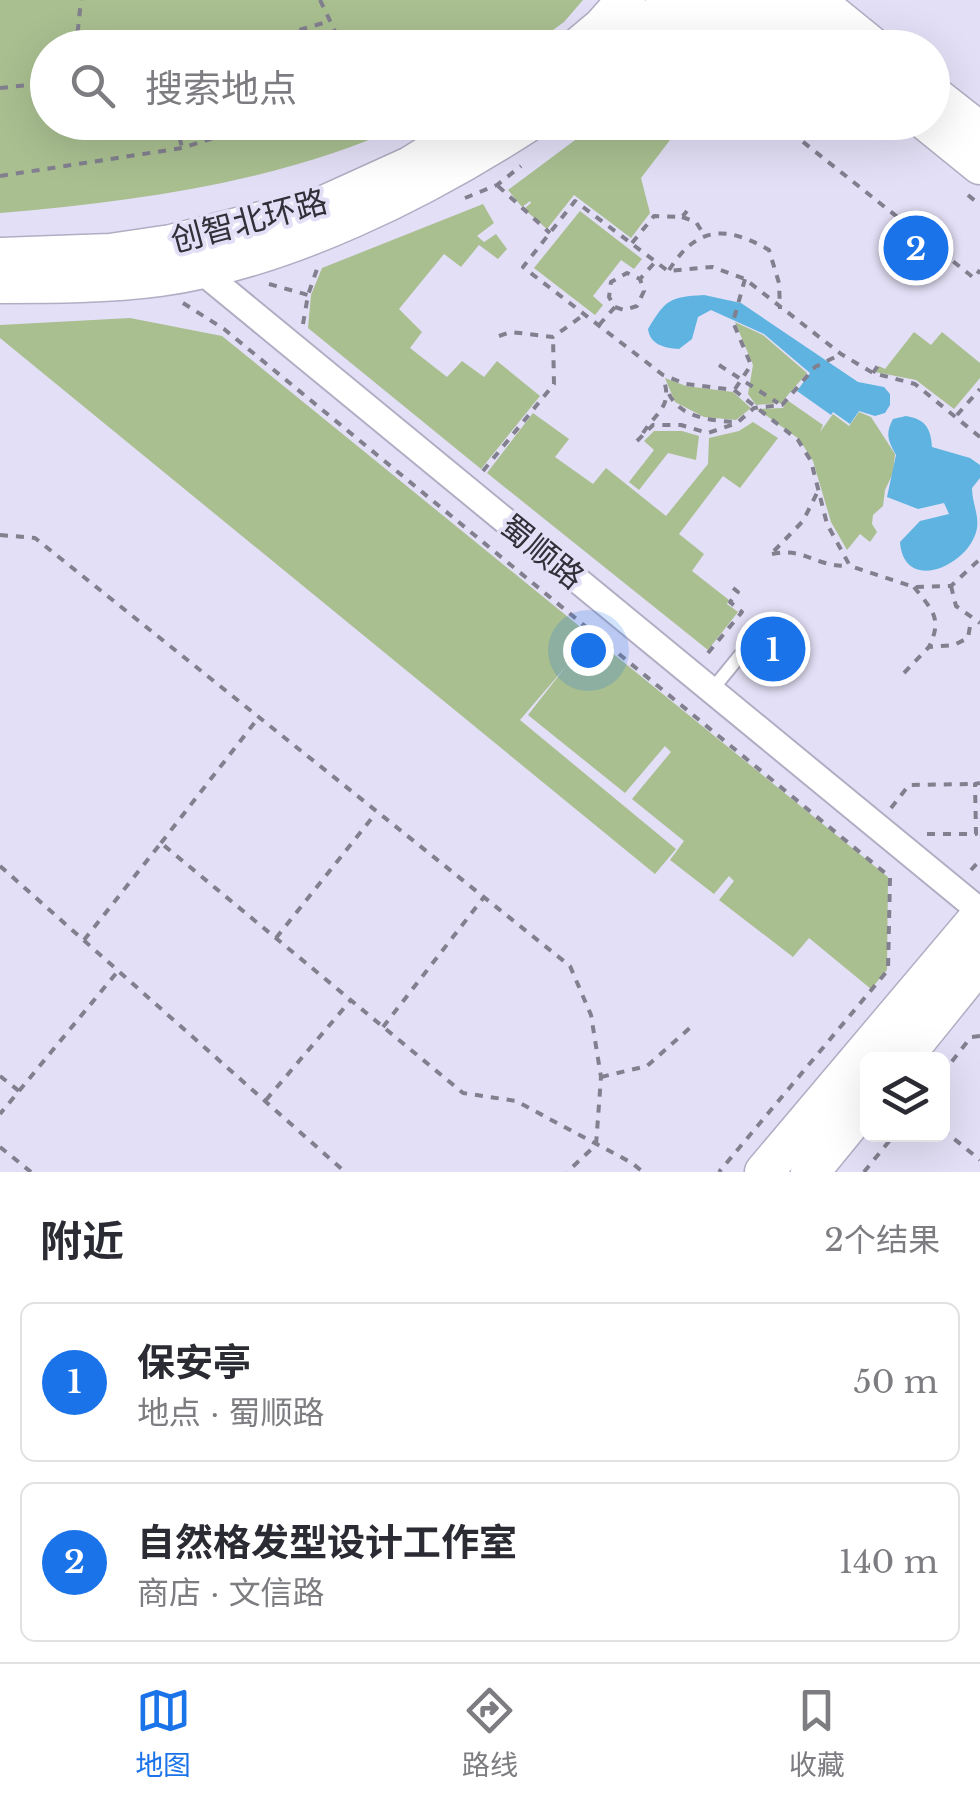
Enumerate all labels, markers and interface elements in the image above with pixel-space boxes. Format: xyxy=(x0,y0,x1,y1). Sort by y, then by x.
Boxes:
search box xyxy=(30,30,950,140)
icon: search xyxy=(65,58,120,113)
text: 搜索地点 xyxy=(145,65,297,112)
street label: 创智北环路 xyxy=(167,181,331,261)
pin: 2 xyxy=(884,210,948,286)
street label: 蜀顺路 xyxy=(492,506,592,598)
pin: 1 xyxy=(740,612,806,686)
your location xyxy=(563,625,614,676)
map controls xyxy=(860,1052,950,1142)
button: layers xyxy=(860,1052,950,1142)
text: 附近 xyxy=(40,1215,124,1267)
text: 2个结果 xyxy=(824,1220,940,1260)
text: 保安亭 xyxy=(137,1339,251,1386)
text: 1 xyxy=(68,1362,81,1402)
text: 50 m xyxy=(853,1362,938,1402)
text: 地点 · 蜀顺路 xyxy=(137,1393,325,1433)
text: 自然格发型设计工作室 xyxy=(137,1519,517,1566)
text: 2 xyxy=(64,1542,85,1582)
text: 140 m xyxy=(839,1542,938,1582)
text: 商店 · 文信路 xyxy=(137,1573,325,1613)
tab: 地图 xyxy=(135,1683,191,1783)
tab: 路线 xyxy=(462,1683,518,1783)
tab: 收藏 xyxy=(789,1683,845,1783)

